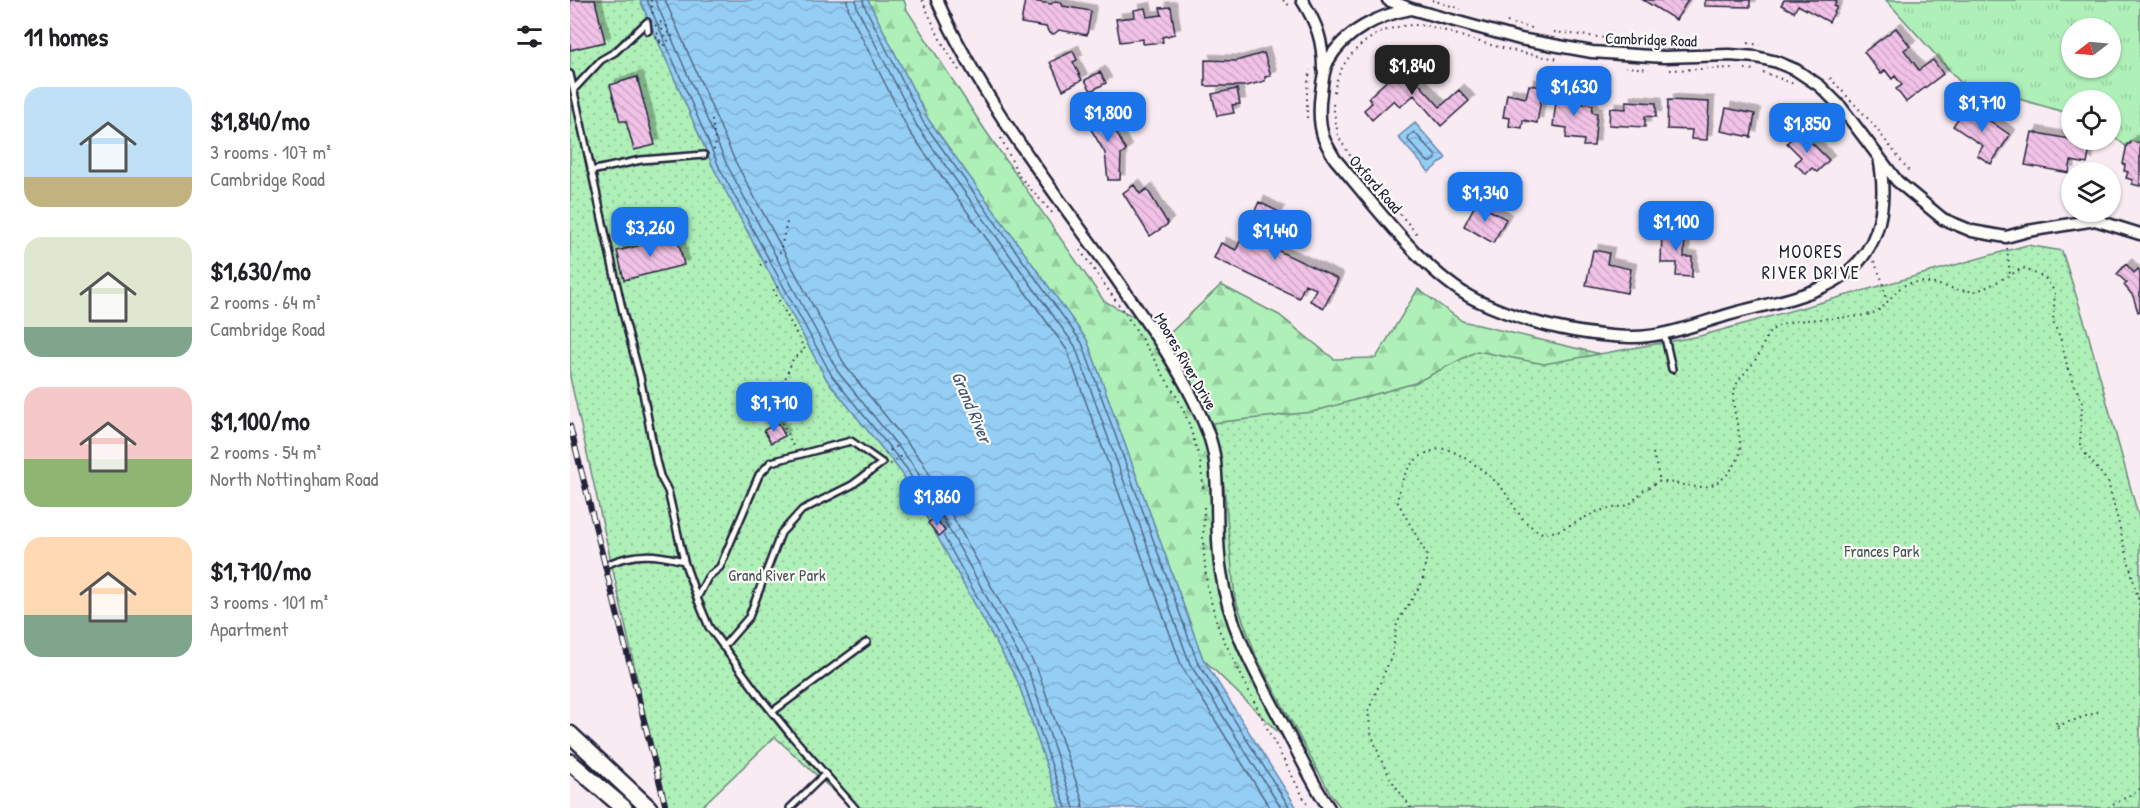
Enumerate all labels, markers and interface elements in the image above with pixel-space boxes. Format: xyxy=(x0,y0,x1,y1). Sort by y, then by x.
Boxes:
north arrow xyxy=(2061,18,2121,78)
map controls xyxy=(2061,18,2121,222)
text: 11 homes xyxy=(24,19,108,54)
icon: filters xyxy=(513,20,546,53)
street label: Cambridge Road xyxy=(1605,26,1697,52)
pin: $1,840 xyxy=(1363,45,1461,96)
text: $1,840 xyxy=(1389,51,1435,78)
pin: $1,630 xyxy=(1525,66,1623,117)
text: $1,630 xyxy=(1550,72,1598,99)
pin: $1,710 xyxy=(1933,82,2031,133)
text: $1,710 xyxy=(1958,88,2006,115)
button: locate xyxy=(2061,90,2121,150)
pin: $1,800 xyxy=(1059,92,1157,143)
text: $1,800 xyxy=(1084,98,1132,125)
text: $1,840/mo xyxy=(210,103,310,138)
pin: $1,850 xyxy=(1758,103,1856,154)
text: $1,850 xyxy=(1783,109,1831,136)
icon: home xyxy=(72,111,144,183)
text: 3 rooms · 107 m² xyxy=(210,138,331,165)
street label: Oxford Road xyxy=(1345,150,1407,218)
button: layers xyxy=(2061,162,2121,222)
text: Cambridge Road xyxy=(210,165,325,192)
pin: $1,340 xyxy=(1436,172,1534,223)
text: $1,340 xyxy=(1462,178,1508,205)
pin: $1,100 xyxy=(1627,201,1725,252)
pin: $3,260 xyxy=(601,207,699,258)
text: $1,100 xyxy=(1653,207,1699,234)
pin: $1,440 xyxy=(1226,210,1324,261)
text: $3,260 xyxy=(625,213,675,240)
text: $1,440 xyxy=(1252,216,1298,243)
district label: MOORES RIVER DRIVE xyxy=(1762,239,1860,285)
text: $1,630/mo xyxy=(210,253,311,288)
icon: home xyxy=(72,261,144,333)
text: 2 rooms · 64 m² xyxy=(210,288,321,315)
street label: Moores River Drive xyxy=(1149,309,1223,414)
text: Cambridge Road xyxy=(210,315,325,342)
water label: Grand River xyxy=(946,367,999,449)
pin: $1,710 xyxy=(725,382,823,433)
text: $1,710 xyxy=(750,388,798,415)
text: $1,100/mo xyxy=(210,403,310,438)
icon: home xyxy=(72,411,144,483)
text: 2 rooms · 54 m² xyxy=(210,438,321,465)
text: North Nottingham Road xyxy=(210,465,378,492)
pin: $1,860 xyxy=(888,476,986,527)
text: $1,860 xyxy=(913,482,961,509)
park label: Frances Park xyxy=(1844,540,1920,562)
text: $1,710/mo xyxy=(210,553,311,588)
icon: home xyxy=(72,561,144,633)
park label: Grand River Park xyxy=(728,564,826,586)
text: 3 rooms · 101 m² xyxy=(210,588,328,615)
text: Apartment xyxy=(210,615,288,642)

